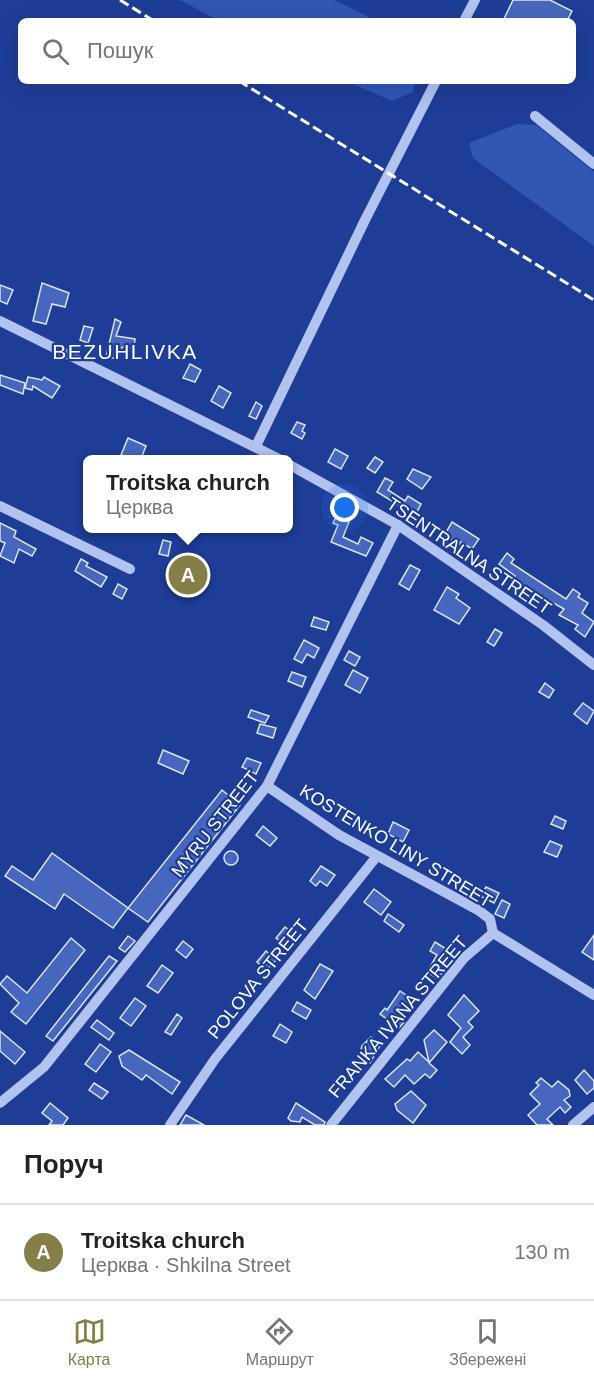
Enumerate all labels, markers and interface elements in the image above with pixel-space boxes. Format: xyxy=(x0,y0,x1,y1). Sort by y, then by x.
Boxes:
search box xyxy=(18,18,576,84)
icon: search xyxy=(39,35,72,68)
text: Пошук xyxy=(87,38,153,63)
district label: BEZUHLIVKA xyxy=(52,340,198,363)
popup xyxy=(83,455,293,533)
text: Troitska church xyxy=(106,470,270,495)
your location xyxy=(330,493,359,522)
street label: TSENTRALNA STREET xyxy=(383,493,555,619)
text: Церква xyxy=(106,496,173,518)
pin: A xyxy=(168,552,207,598)
street label: MYRU STREET xyxy=(167,767,263,881)
street label: KOSTENKO LINY STREET xyxy=(296,781,496,911)
street label: POLOVA STREET xyxy=(204,915,312,1043)
street label: FRANKA IVANA STREET xyxy=(325,932,471,1102)
text: Поруч xyxy=(24,1149,104,1179)
text: Troitska church xyxy=(81,1228,245,1253)
text: A xyxy=(36,1241,51,1263)
text: 130 m xyxy=(514,1241,570,1263)
text: Церква · Shkilna Street xyxy=(81,1254,291,1276)
tab: Карта xyxy=(68,1315,110,1369)
tab: Маршрут xyxy=(246,1315,314,1369)
tab: Збережені xyxy=(449,1315,526,1369)

